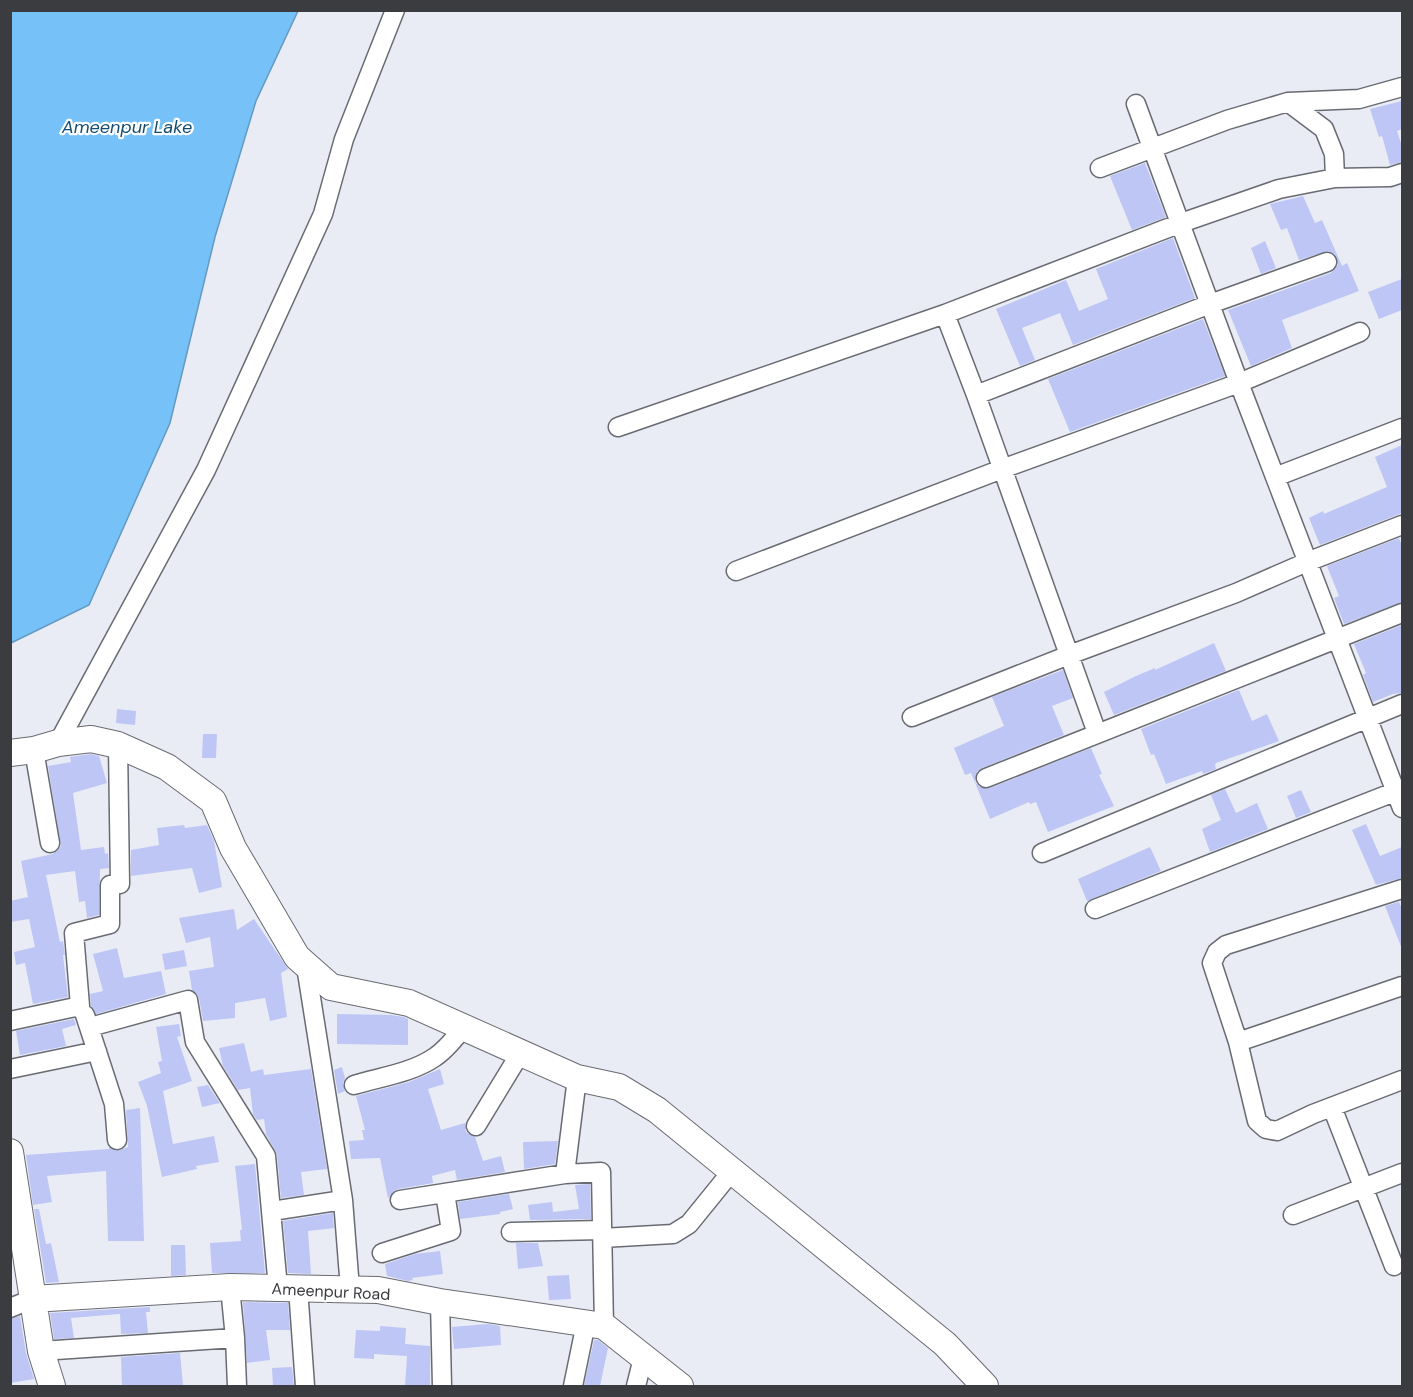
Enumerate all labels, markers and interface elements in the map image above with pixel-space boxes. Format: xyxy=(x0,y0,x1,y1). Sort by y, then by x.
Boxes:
water label: Ameenpur Lake xyxy=(61,115,192,139)
street label: Ameenpur Road xyxy=(271,1278,391,1305)

